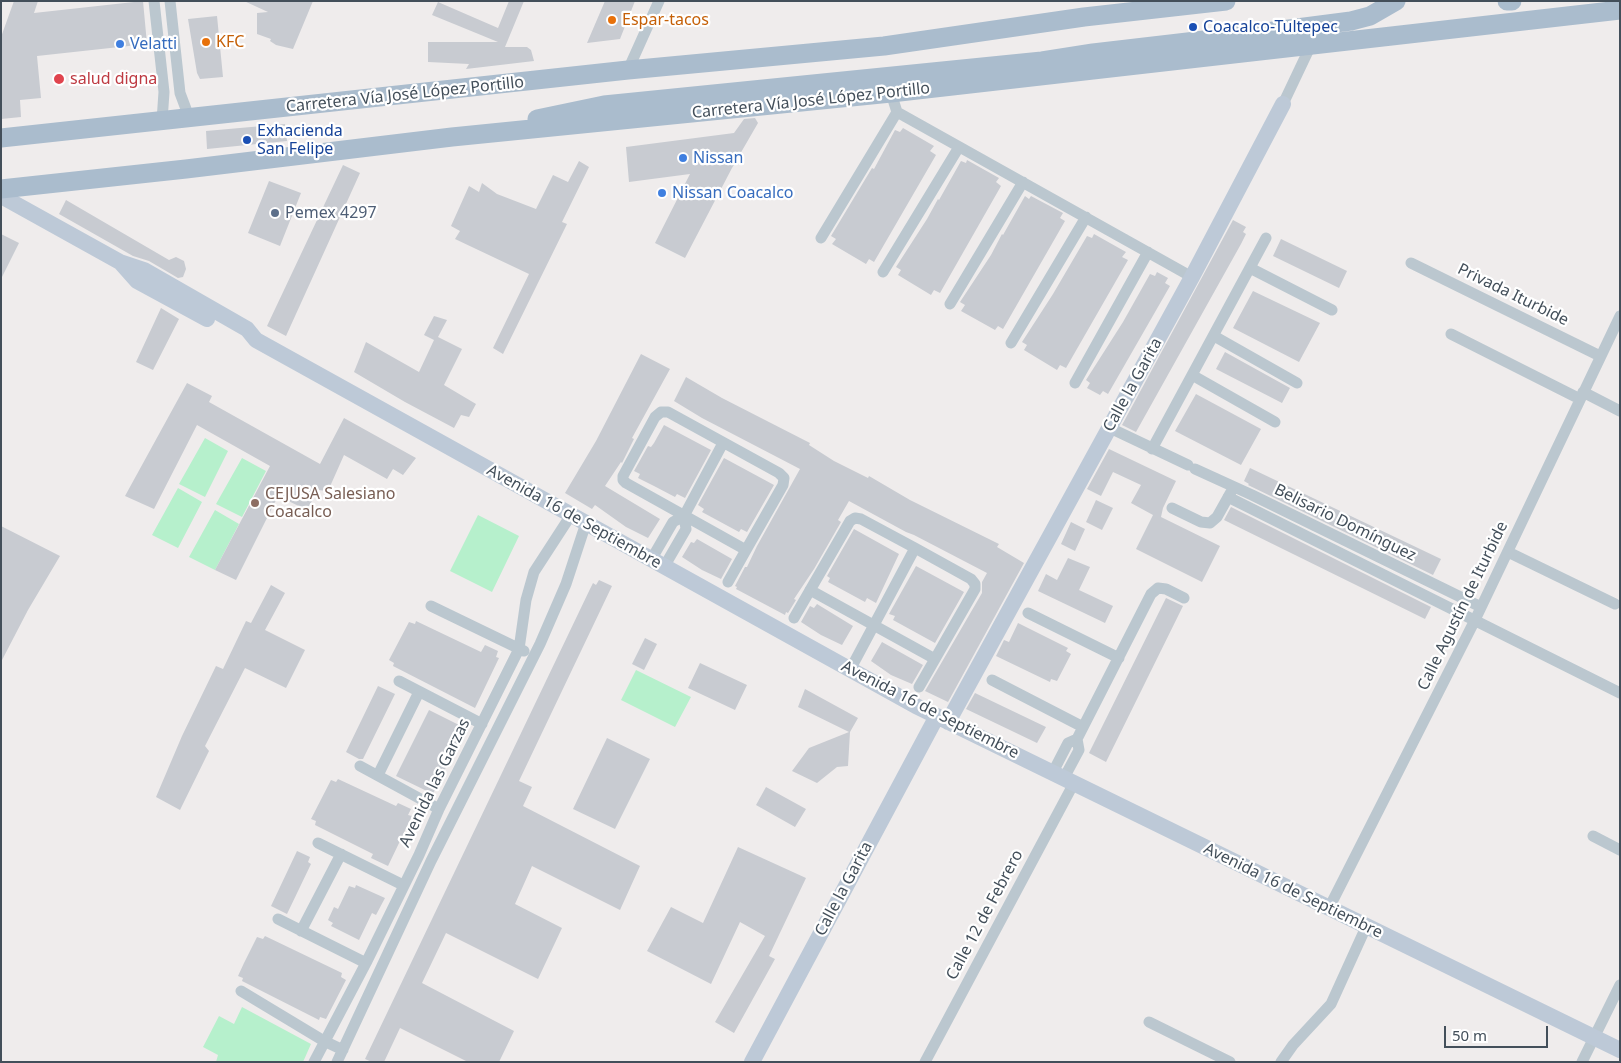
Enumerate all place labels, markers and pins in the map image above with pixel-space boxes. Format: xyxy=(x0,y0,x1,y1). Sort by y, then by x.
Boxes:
place label: Espar-tacos xyxy=(622,10,709,30)
marker: Espar-tacos xyxy=(606,14,618,26)
place label: Coacalco-Tultepec xyxy=(1203,17,1338,37)
marker: Coacalco-Tultepec xyxy=(1187,21,1199,33)
place label: KFC xyxy=(216,32,244,52)
place label: Velatti xyxy=(130,34,177,54)
marker: KFC xyxy=(200,36,212,48)
marker: Velatti xyxy=(114,38,126,50)
place label: salud digna xyxy=(70,69,157,89)
marker: salud digna xyxy=(52,72,66,86)
place label: Exhacienda San Felipe xyxy=(257,121,343,159)
marker: Exhacienda San Felipe xyxy=(241,134,253,146)
place label: Nissan xyxy=(693,148,743,168)
marker: Nissan xyxy=(677,152,689,164)
place label: Nissan Coacalco xyxy=(672,183,794,203)
marker: Nissan Coacalco xyxy=(656,187,668,199)
place label: Pemex 4297 xyxy=(285,203,377,223)
marker: Pemex 4297 xyxy=(269,207,281,219)
place label: CEJUSA Salesiano Coacalco xyxy=(265,484,395,522)
marker: CEJUSA Salesiano Coacalco xyxy=(249,497,261,509)

